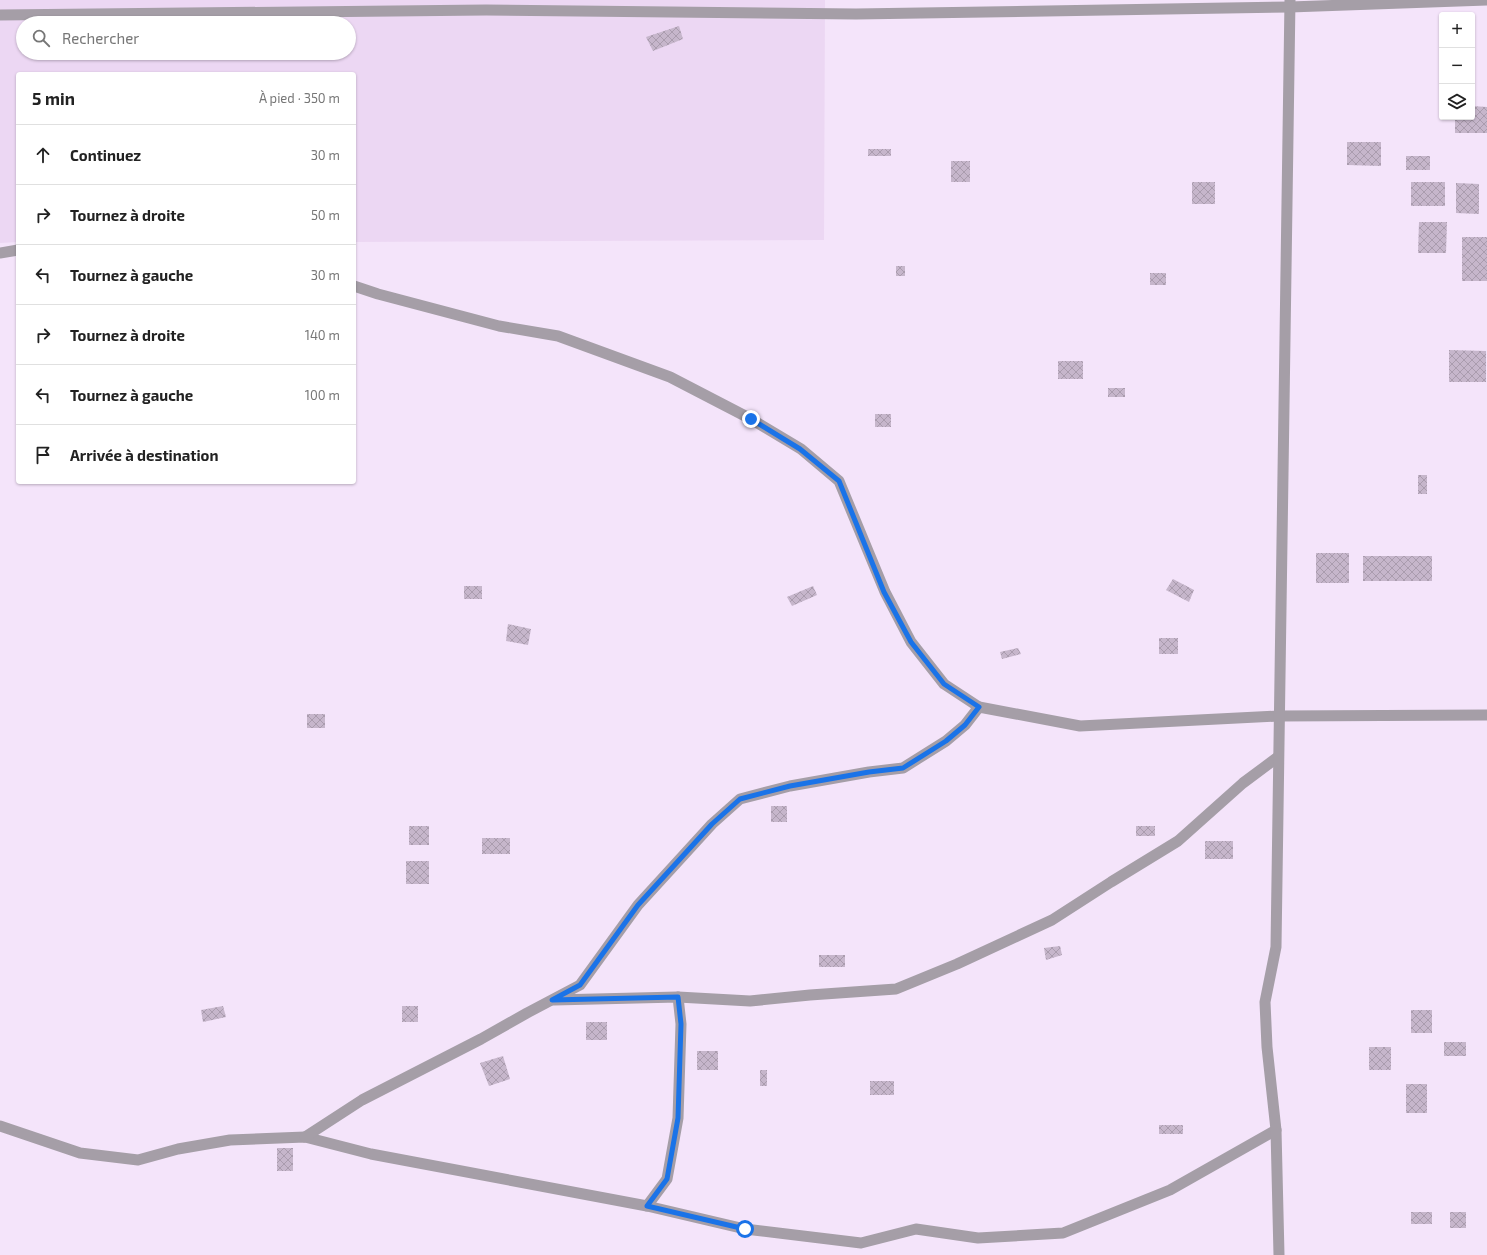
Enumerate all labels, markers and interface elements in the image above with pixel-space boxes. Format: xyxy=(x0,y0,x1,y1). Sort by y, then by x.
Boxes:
map controls xyxy=(1439,12,1475,120)
button: + xyxy=(1439,12,1475,48)
search box xyxy=(16,16,356,60)
icon: search xyxy=(30,27,52,49)
text: Rechercher xyxy=(62,29,139,47)
button: − xyxy=(1439,48,1475,84)
button: layers xyxy=(1439,84,1475,120)
text: 5 min xyxy=(32,88,75,108)
text: À pied · 350 m xyxy=(259,90,340,106)
icon: ahead xyxy=(32,144,54,166)
text: Continuez xyxy=(70,146,141,164)
text: 30 m xyxy=(311,147,340,163)
icon: right xyxy=(32,204,54,226)
text: Tournez à droite xyxy=(70,206,185,224)
text: 50 m xyxy=(311,207,340,223)
icon: left xyxy=(32,264,54,286)
text: Tournez à gauche xyxy=(70,266,193,284)
text: 30 m xyxy=(311,267,340,283)
icon: right xyxy=(32,324,54,346)
text: Tournez à droite xyxy=(70,326,185,344)
text: 140 m xyxy=(305,327,340,343)
icon: left xyxy=(32,384,54,406)
text: Tournez à gauche xyxy=(70,386,193,404)
text: 100 m xyxy=(305,387,340,403)
route end xyxy=(742,410,760,428)
icon: arrive xyxy=(32,444,54,466)
text: Arrivée à destination xyxy=(70,446,218,464)
route start xyxy=(736,1220,754,1238)

